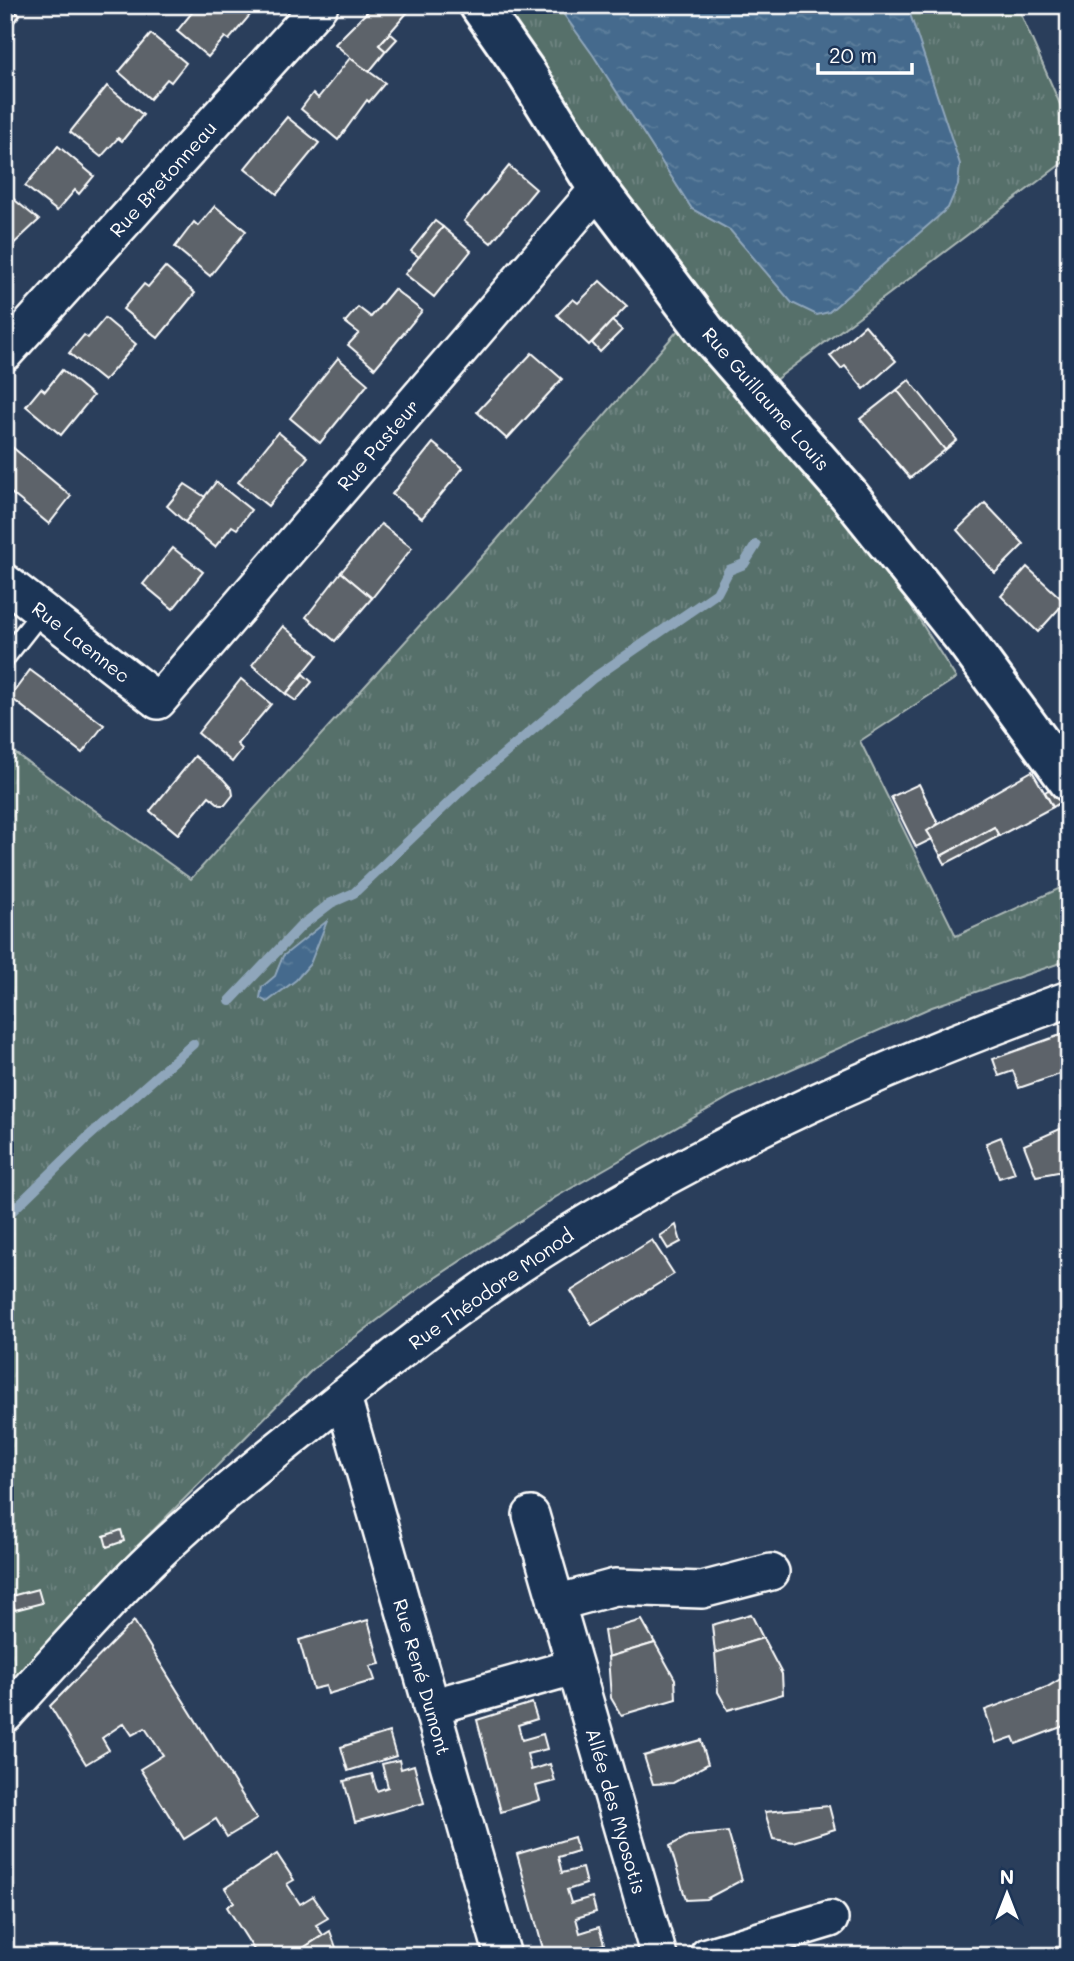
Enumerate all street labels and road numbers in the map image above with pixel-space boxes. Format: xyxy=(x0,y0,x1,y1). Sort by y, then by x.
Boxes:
street label: Rue Bretonneau xyxy=(104,115,221,242)
street label: Rue Guillaume Louis xyxy=(697,322,836,476)
street label: Rue Pasteur xyxy=(331,394,424,496)
street label: Rue Laennec xyxy=(27,595,135,688)
street label: Rue Théodore Monod xyxy=(403,1222,578,1355)
street label: Rue René Dumont xyxy=(388,1596,457,1758)
street label: Allée des Myosotis xyxy=(581,1725,652,1897)

